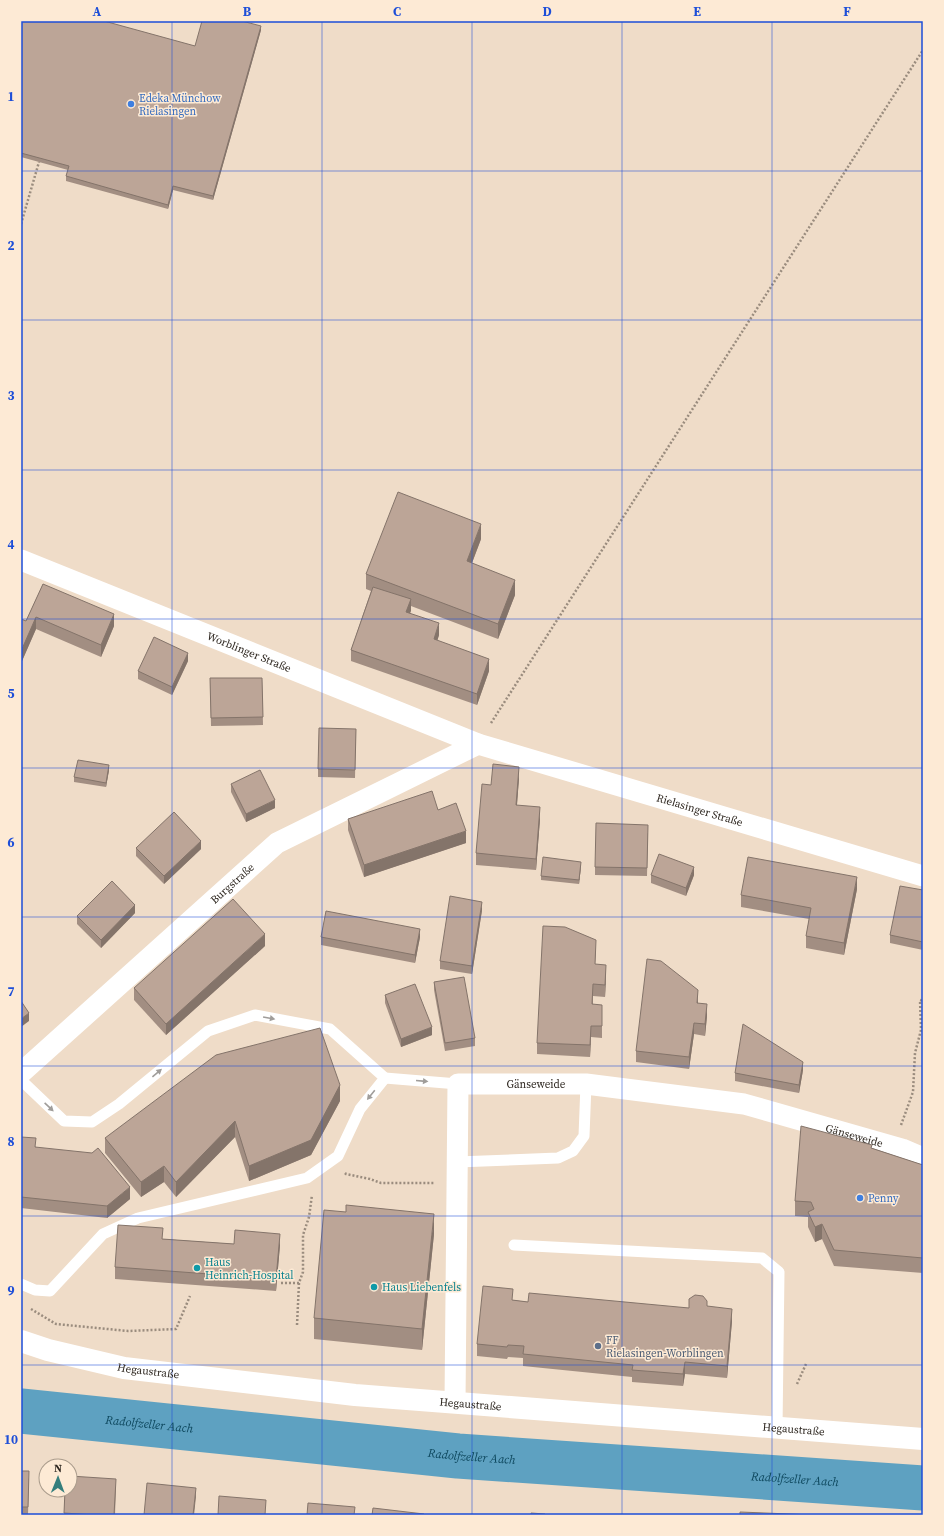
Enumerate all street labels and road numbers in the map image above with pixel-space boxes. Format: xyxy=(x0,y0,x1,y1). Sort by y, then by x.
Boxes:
street label: Worblinger Straße xyxy=(205,629,294,676)
street label: Rielasinger Straße xyxy=(655,790,745,830)
street label: Burgstraße xyxy=(207,860,258,907)
street label: Gänseweide xyxy=(506,1077,566,1092)
street label: Gänseweide xyxy=(824,1121,885,1151)
street label: Hegaustraße xyxy=(116,1360,180,1382)
street label: Hegaustraße xyxy=(439,1395,502,1414)
street label: Hegaustraße xyxy=(762,1420,825,1439)

